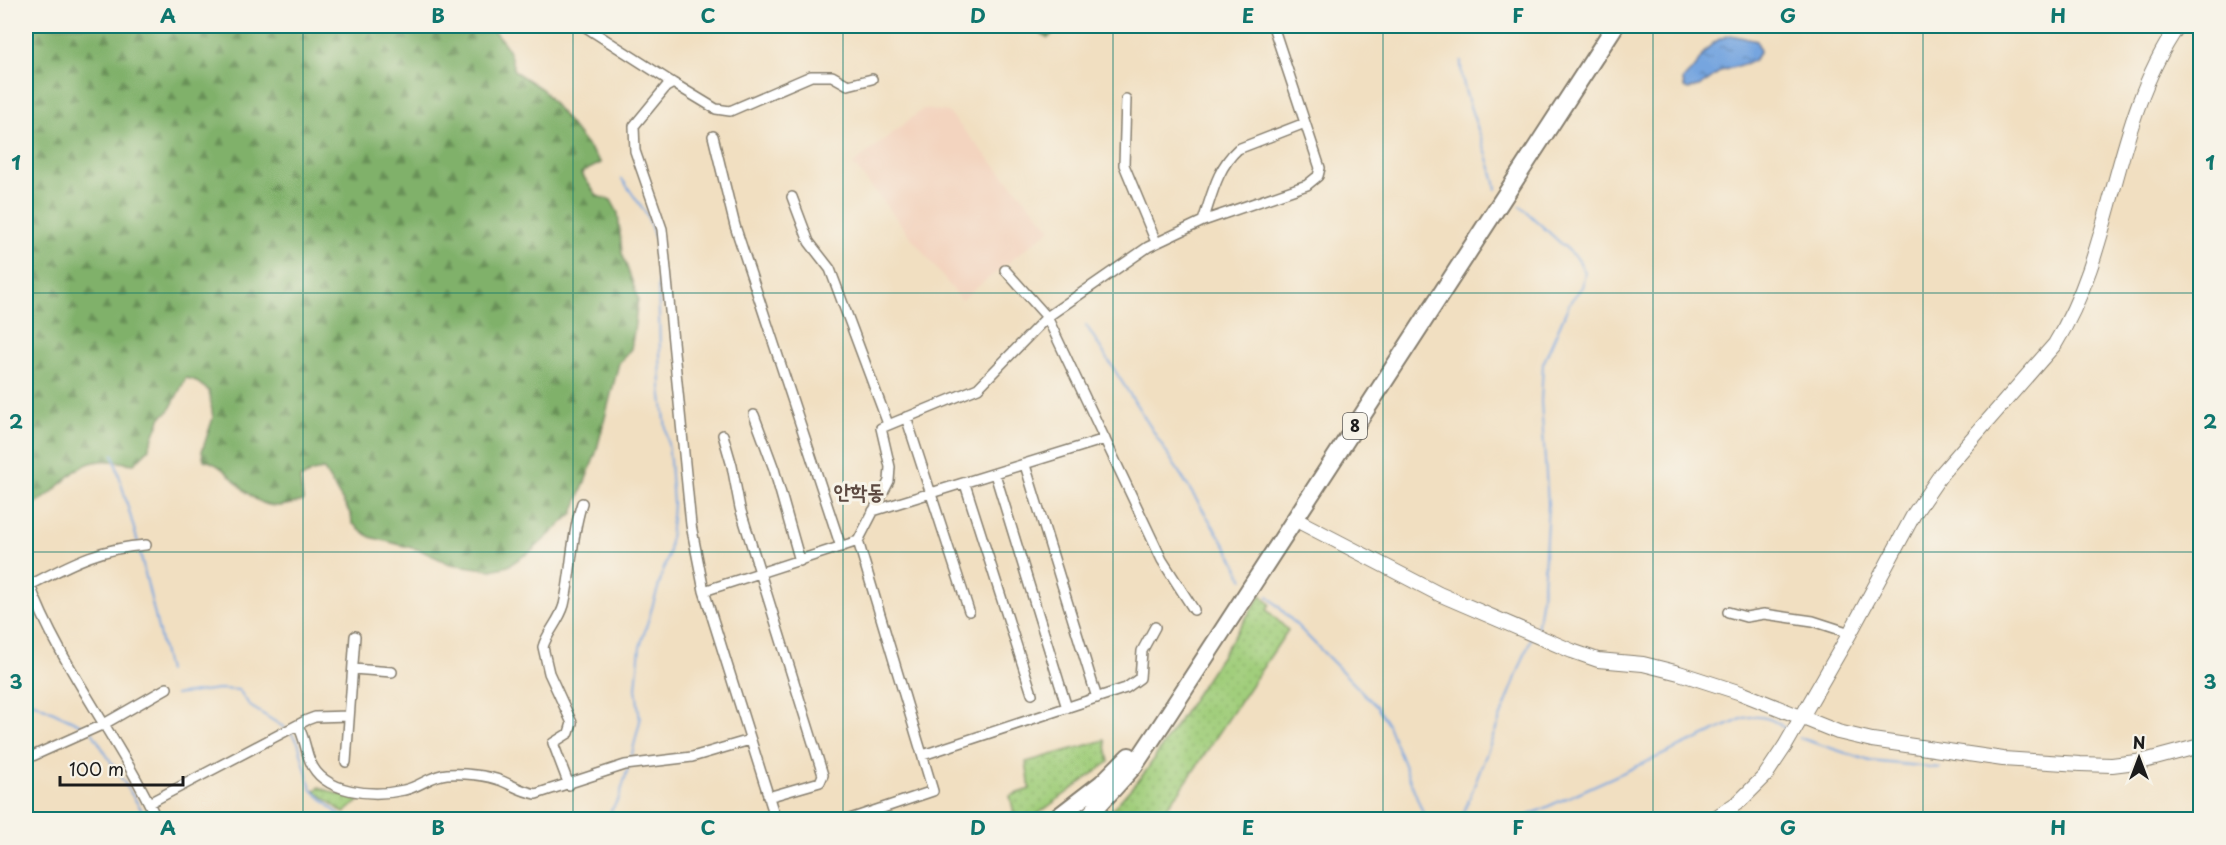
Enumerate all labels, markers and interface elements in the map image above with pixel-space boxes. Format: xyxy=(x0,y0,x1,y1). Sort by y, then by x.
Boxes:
text: A xyxy=(160,0,176,30)
text: B xyxy=(431,0,445,30)
text: C xyxy=(700,0,716,30)
text: D xyxy=(970,0,986,30)
text: E xyxy=(1242,0,1254,30)
text: F xyxy=(1512,0,1524,30)
text: G xyxy=(1780,0,1796,30)
text: H xyxy=(2050,0,2066,30)
text: 1 xyxy=(11,147,21,177)
text: 1 xyxy=(2205,147,2215,177)
text: 2 xyxy=(9,406,23,436)
text: 2 xyxy=(2203,406,2217,436)
road number: 8 xyxy=(1343,413,1367,439)
district label: 안학동 xyxy=(834,474,884,506)
text: 3 xyxy=(9,666,23,696)
text: 3 xyxy=(2203,666,2217,696)
north arrow xyxy=(2109,728,2169,788)
text: N xyxy=(2133,730,2145,754)
scale bar xyxy=(60,749,183,787)
text: 100 m xyxy=(69,755,124,782)
text: A xyxy=(160,812,176,842)
text: B xyxy=(431,812,445,842)
text: C xyxy=(700,812,716,842)
text: D xyxy=(970,812,986,842)
text: E xyxy=(1242,812,1254,842)
text: F xyxy=(1512,812,1524,842)
text: G xyxy=(1780,812,1796,842)
text: H xyxy=(2050,812,2066,842)

